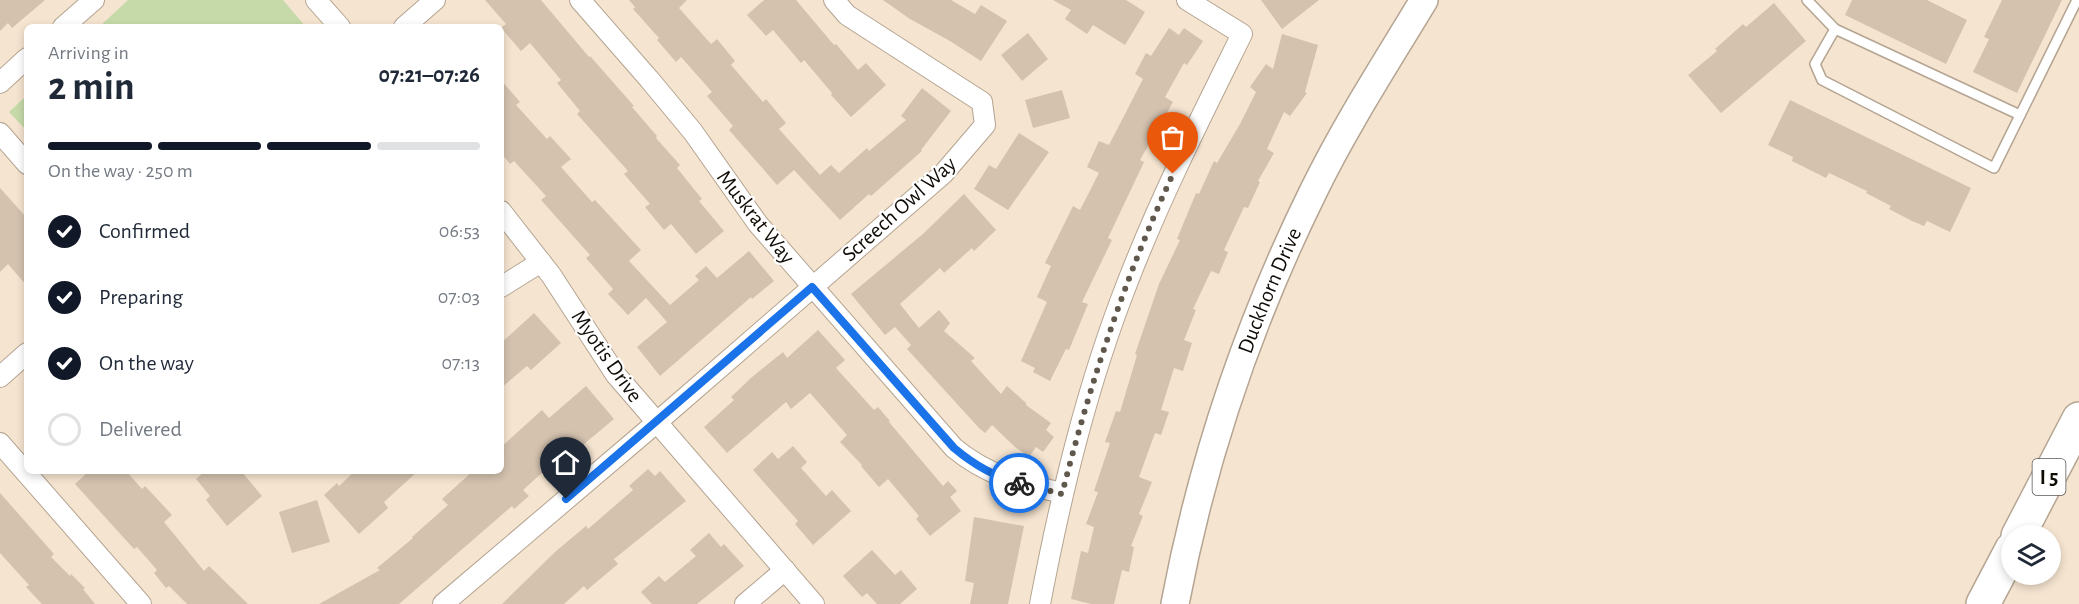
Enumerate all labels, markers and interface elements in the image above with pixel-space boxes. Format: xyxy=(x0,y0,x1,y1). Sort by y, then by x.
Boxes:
text: Arriving in xyxy=(48,43,129,63)
text: 07:21–07:26 xyxy=(379,64,480,86)
text: 2 min xyxy=(48,68,135,107)
pin xyxy=(1147,112,1198,174)
icon: bag xyxy=(1156,121,1189,154)
street label: Screech Owl Way xyxy=(838,152,961,266)
text: On the way · 250 m xyxy=(48,161,193,181)
street label: Muskrat Way xyxy=(713,166,799,268)
icon: check xyxy=(48,215,81,248)
text: Confirmed xyxy=(99,220,190,242)
text: 06:53 xyxy=(439,221,480,241)
street label: Duckhorn Drive xyxy=(1234,224,1305,356)
icon: check xyxy=(48,281,81,314)
text: Preparing xyxy=(99,286,183,308)
text: 07:03 xyxy=(438,287,480,307)
street label: Myotis Drive xyxy=(567,306,647,406)
icon: check xyxy=(48,347,81,380)
text: On the way xyxy=(99,352,194,374)
text: 07:13 xyxy=(441,353,480,373)
text: Delivered xyxy=(99,418,182,440)
pin xyxy=(540,437,591,499)
icon: home xyxy=(549,446,582,479)
courier xyxy=(989,453,1049,513)
road number: I 5 xyxy=(2032,459,2066,495)
icon: bike xyxy=(1003,467,1036,500)
map controls xyxy=(2001,525,2061,585)
button: layers xyxy=(2001,525,2061,585)

